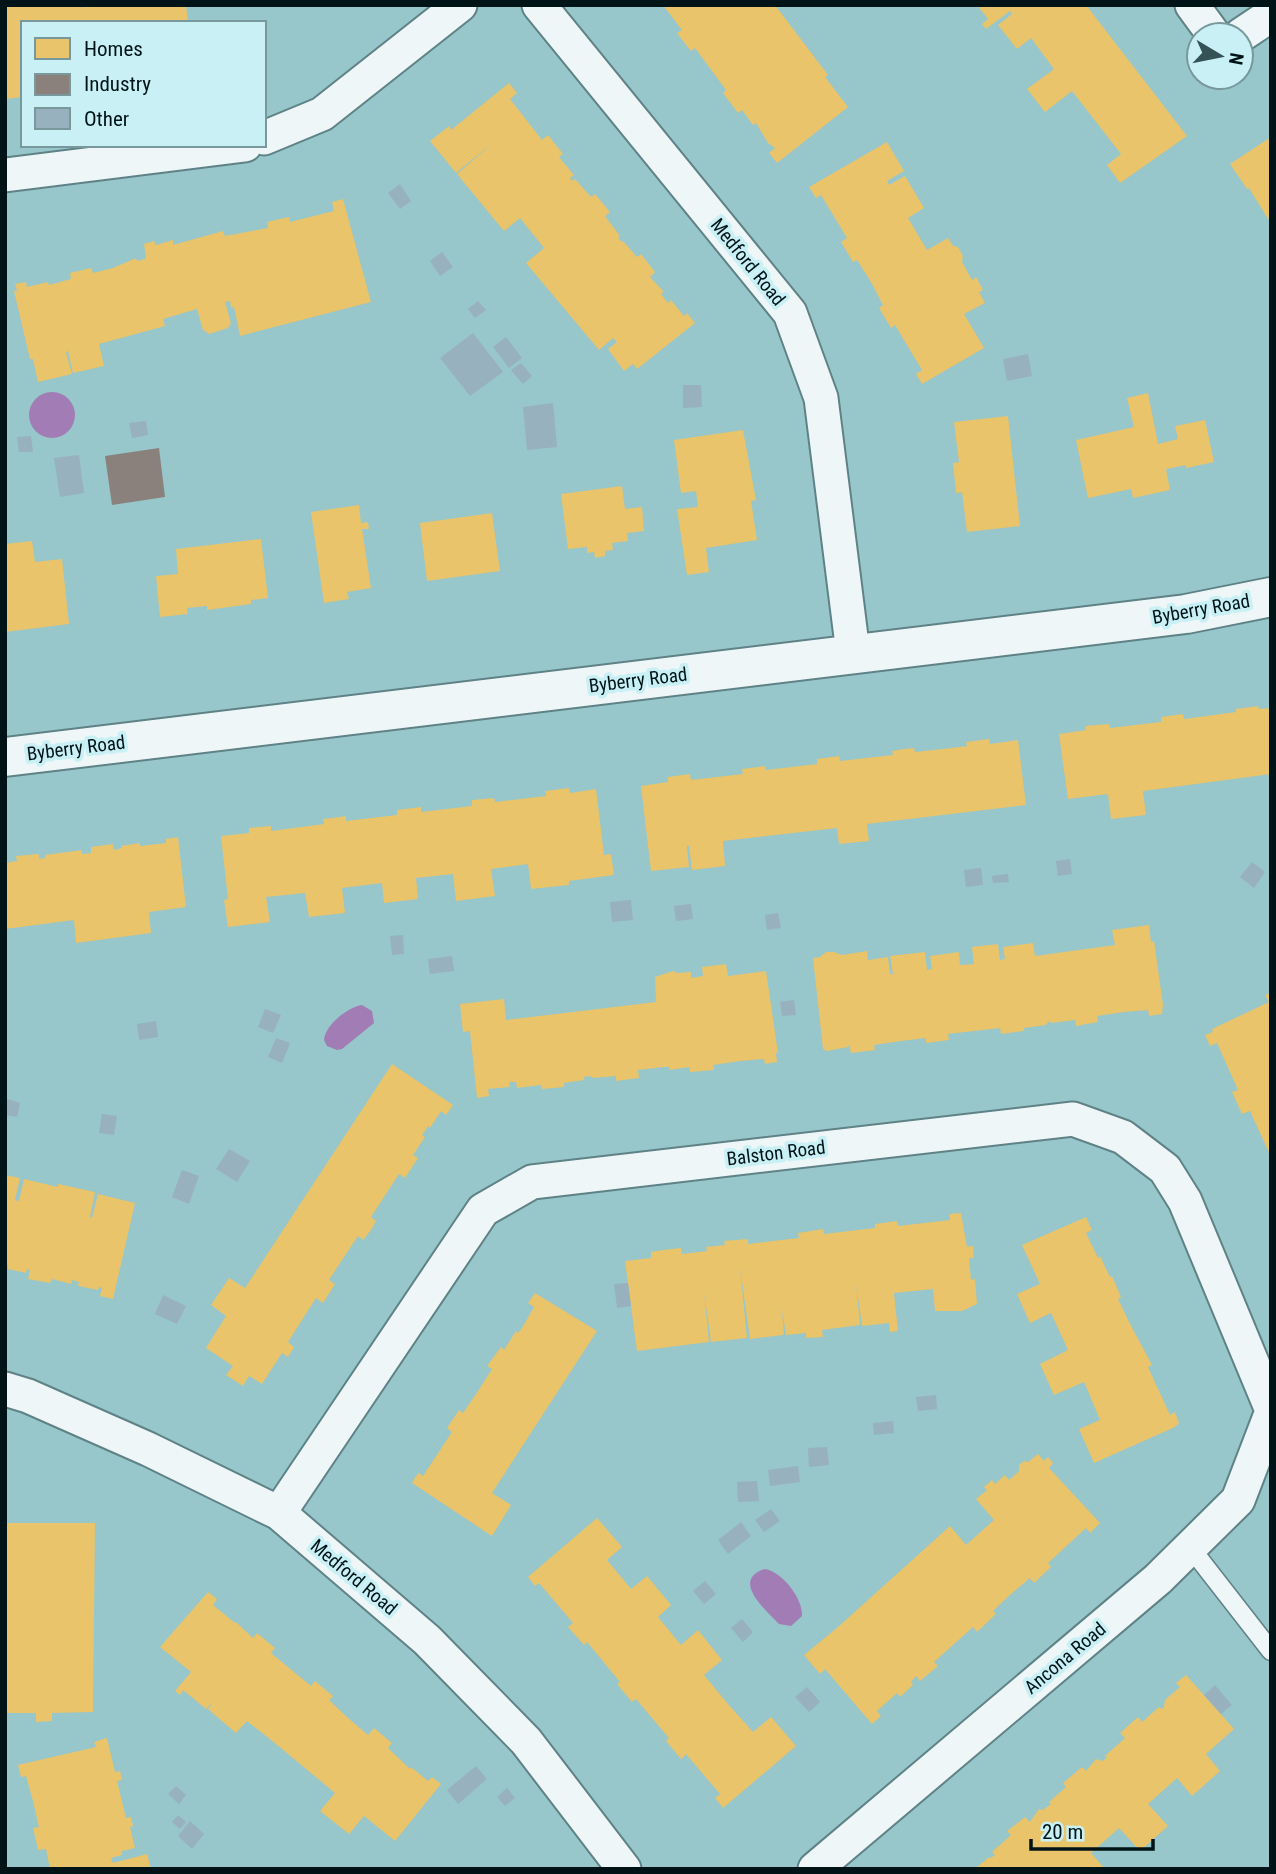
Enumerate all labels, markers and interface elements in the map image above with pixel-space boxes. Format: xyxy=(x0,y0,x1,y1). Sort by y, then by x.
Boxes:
legend xyxy=(21,21,266,147)
north arrow xyxy=(1185,21,1255,91)
text: Homes xyxy=(84,37,143,61)
text: N xyxy=(1224,51,1249,67)
text: Industry xyxy=(84,72,151,96)
text: Other xyxy=(84,107,129,131)
street label: Medford Road xyxy=(706,214,790,310)
street label: Byberry Road xyxy=(1150,589,1252,629)
street label: Byberry Road xyxy=(588,663,688,697)
street label: Byberry Road xyxy=(26,731,126,765)
street label: Balston Road xyxy=(725,1136,827,1170)
street label: Medford Road xyxy=(306,1534,402,1620)
street label: Ancona Road xyxy=(1020,1617,1110,1699)
scale bar xyxy=(1031,1808,1154,1852)
text: 20 m xyxy=(1042,1820,1083,1844)

